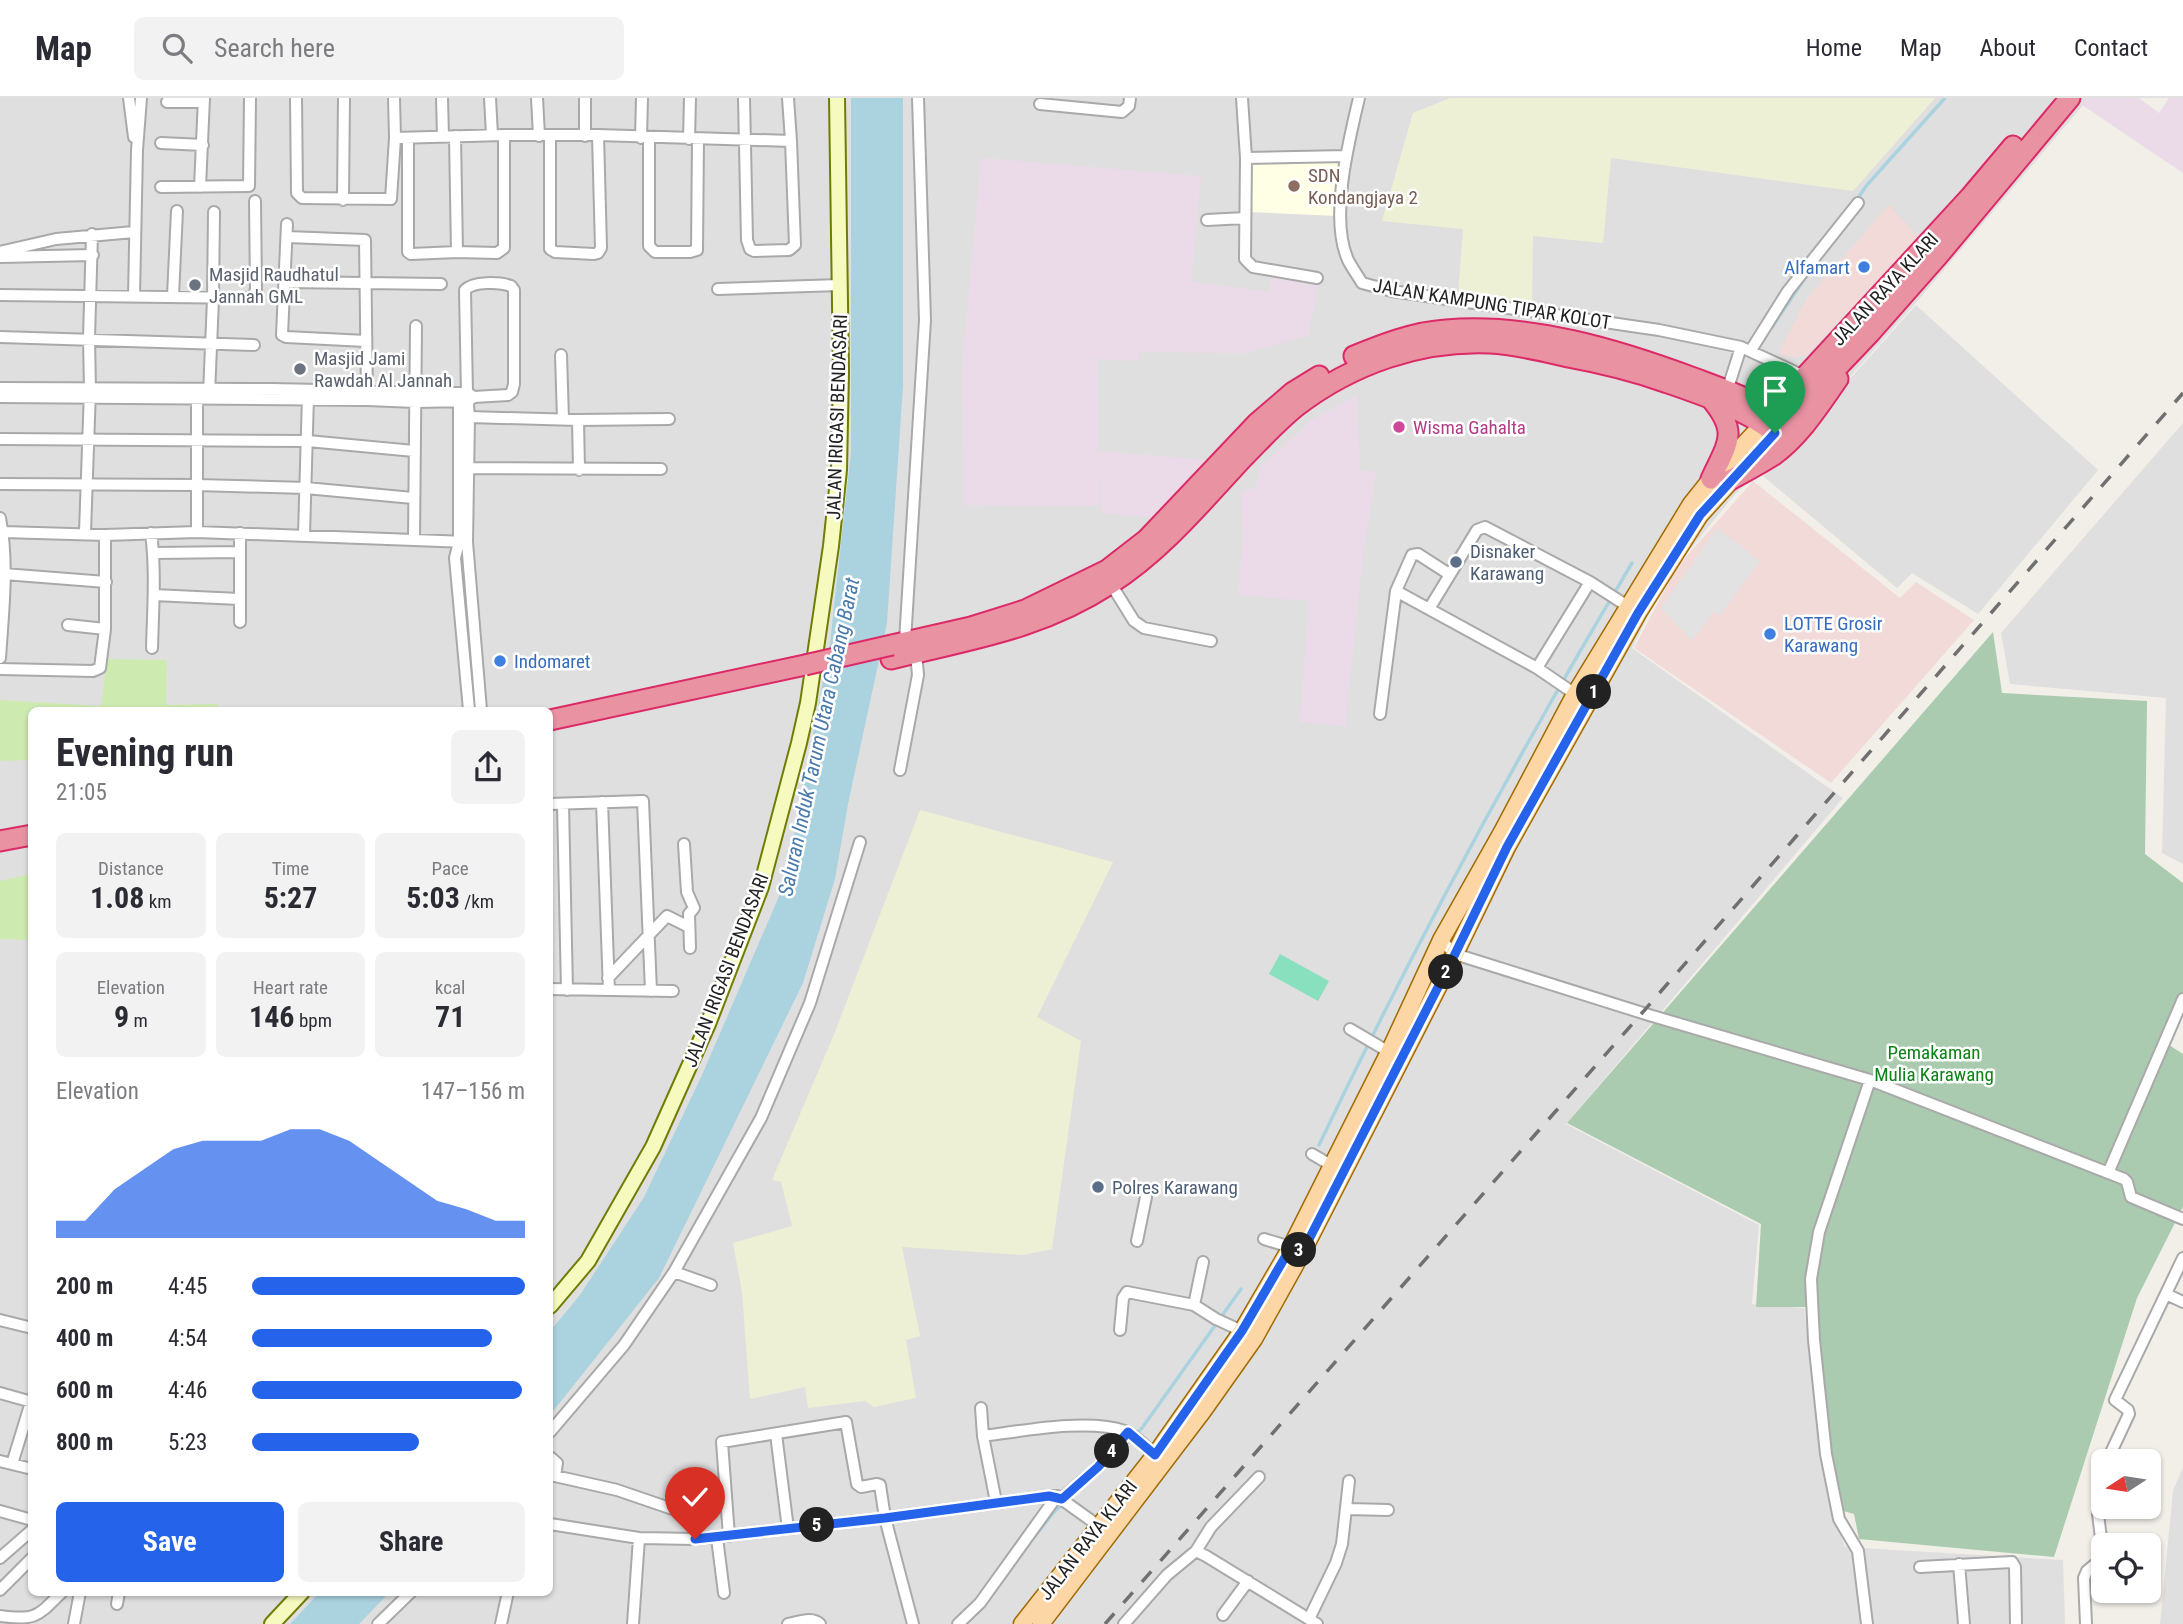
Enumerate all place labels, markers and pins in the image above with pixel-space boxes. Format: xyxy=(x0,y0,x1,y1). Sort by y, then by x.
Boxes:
place label: SDN Kondangjaya 2 xyxy=(1308,164,1418,209)
marker: SDN Kondangjaya 2 xyxy=(1286,178,1302,194)
place label: Alfamart xyxy=(1784,256,1850,279)
marker: Alfamart xyxy=(1856,259,1872,275)
place label: Masjid Raudhatul Jannah GML xyxy=(209,263,339,308)
marker: Masjid Raudhatul Jannah GML xyxy=(187,277,203,293)
place label: Masjid Jami Rawdah Al Jannah xyxy=(314,347,452,392)
marker: Masjid Jami Rawdah Al Jannah xyxy=(292,361,308,377)
pin xyxy=(1745,361,1805,433)
place label: Wisma Gahalta xyxy=(1413,416,1526,439)
marker: Wisma Gahalta xyxy=(1391,419,1407,435)
place label: Disnaker Karawang xyxy=(1470,540,1544,585)
marker: Disnaker Karawang xyxy=(1448,554,1464,570)
place label: LOTTE Grosir Karawang xyxy=(1784,612,1883,657)
marker: LOTTE Grosir Karawang xyxy=(1762,626,1778,642)
place label: Indomaret xyxy=(514,650,590,673)
marker: Indomaret xyxy=(492,653,508,669)
pin: 1 xyxy=(1576,674,1612,710)
pin: 2 xyxy=(1428,954,1464,990)
place label: Polres Karawang xyxy=(1112,1176,1238,1199)
marker: Polres Karawang xyxy=(1090,1179,1106,1195)
pin: 3 xyxy=(1282,1232,1316,1268)
pin: 4 xyxy=(1094,1434,1130,1468)
pin xyxy=(665,1467,725,1539)
pin: 5 xyxy=(800,1508,834,1542)

